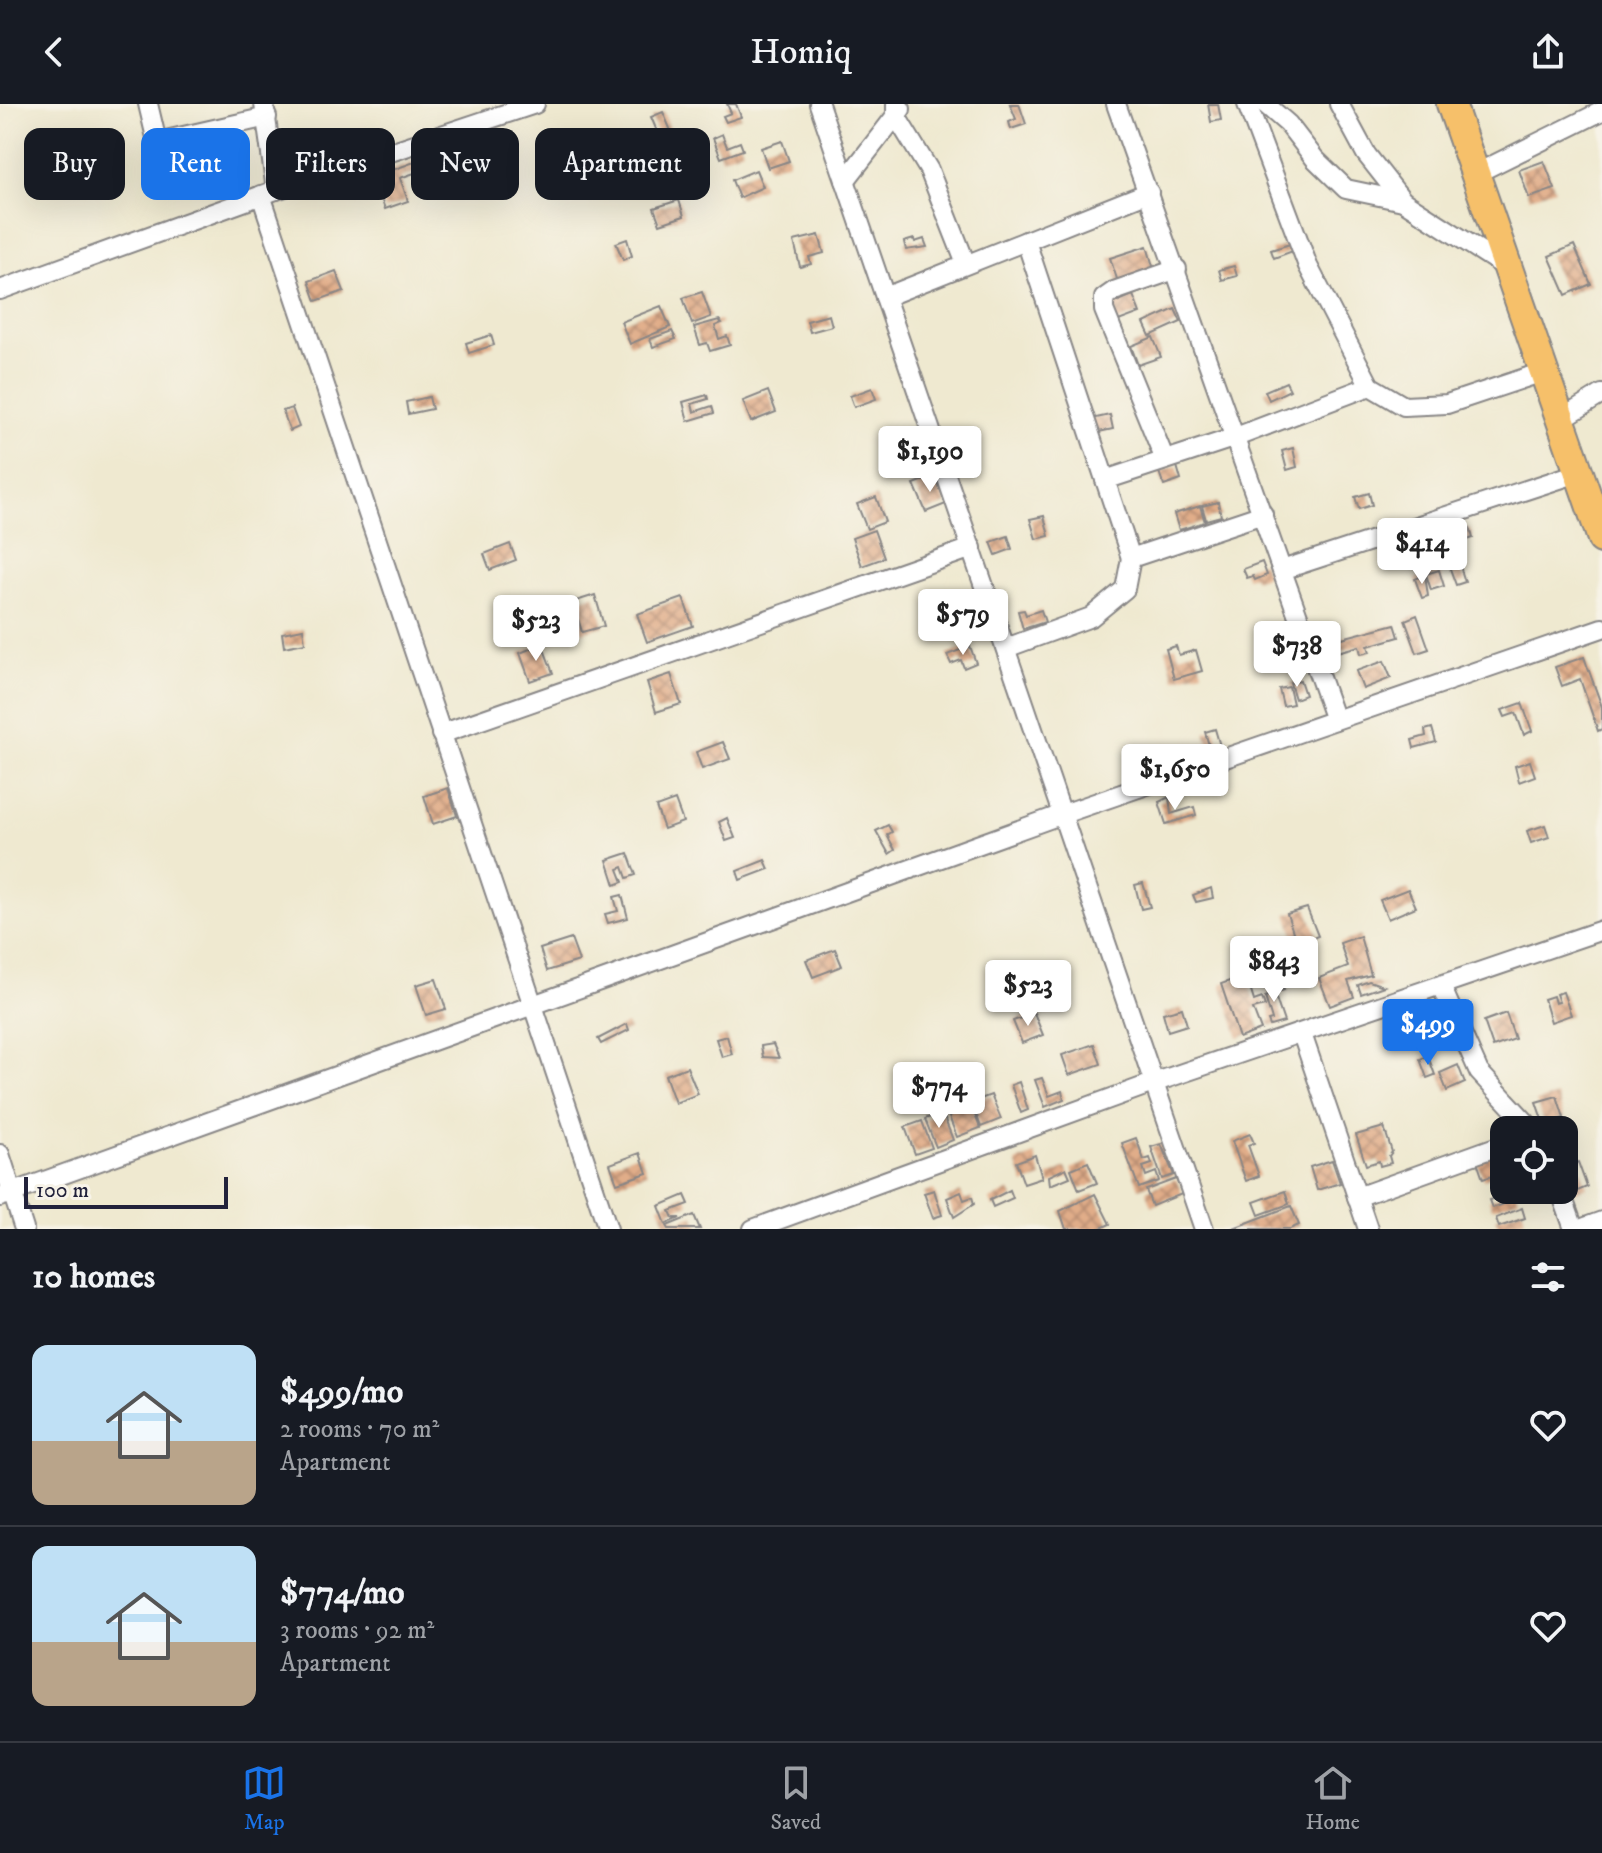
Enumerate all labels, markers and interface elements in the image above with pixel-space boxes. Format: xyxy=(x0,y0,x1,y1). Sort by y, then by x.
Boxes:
icon: back xyxy=(32,30,76,74)
text: Homiq xyxy=(750,30,852,75)
icon: share xyxy=(1526,30,1570,74)
chip: Buy xyxy=(24,128,125,200)
chip: Rent xyxy=(141,128,250,200)
chip: Filters xyxy=(266,128,395,200)
chip: New xyxy=(411,128,519,200)
chip: Apartment xyxy=(535,128,710,200)
pin: $1,190 xyxy=(865,426,995,494)
text: $1,190 xyxy=(896,435,964,468)
pin: $414 xyxy=(1375,518,1469,586)
text: $414 xyxy=(1395,527,1449,560)
pin: $579 xyxy=(916,589,1010,657)
pin: $523 xyxy=(489,595,583,663)
text: $579 xyxy=(936,598,990,631)
text: $523 xyxy=(511,604,561,637)
pin: $738 xyxy=(1250,621,1344,689)
text: $738 xyxy=(1272,630,1322,663)
pin: $1,650 xyxy=(1110,744,1240,812)
text: $1,650 xyxy=(1139,753,1211,786)
pin: $843 xyxy=(1227,936,1321,1004)
text: $843 xyxy=(1248,945,1300,978)
pin: $523 xyxy=(981,960,1075,1028)
text: $523 xyxy=(1003,969,1053,1002)
pin: $499 xyxy=(1381,999,1475,1067)
text: $499 xyxy=(1400,1008,1456,1041)
pin: $774 xyxy=(892,1062,986,1130)
text: $774 xyxy=(911,1071,967,1104)
map controls xyxy=(1490,1116,1578,1204)
button: locate xyxy=(1490,1116,1578,1204)
scale bar xyxy=(24,1173,228,1209)
text: 100 m xyxy=(36,1177,89,1204)
icon: filters xyxy=(1526,1255,1570,1299)
text: 10 homes xyxy=(32,1256,155,1298)
text: $499/mo xyxy=(280,1371,403,1413)
icon: home xyxy=(96,1377,192,1473)
icon: heart xyxy=(1526,1403,1570,1447)
text: 2 rooms · 70 m² xyxy=(280,1413,439,1446)
text: Apartment xyxy=(280,1446,391,1479)
text: $774/mo xyxy=(280,1572,405,1614)
icon: home xyxy=(96,1578,192,1674)
icon: heart xyxy=(1526,1604,1570,1648)
text: 3 rooms · 92 m² xyxy=(280,1614,434,1647)
text: Apartment xyxy=(280,1647,391,1680)
tab: Map xyxy=(242,1761,286,1836)
tab: Saved xyxy=(771,1761,821,1836)
tab: Home xyxy=(1305,1761,1360,1836)

